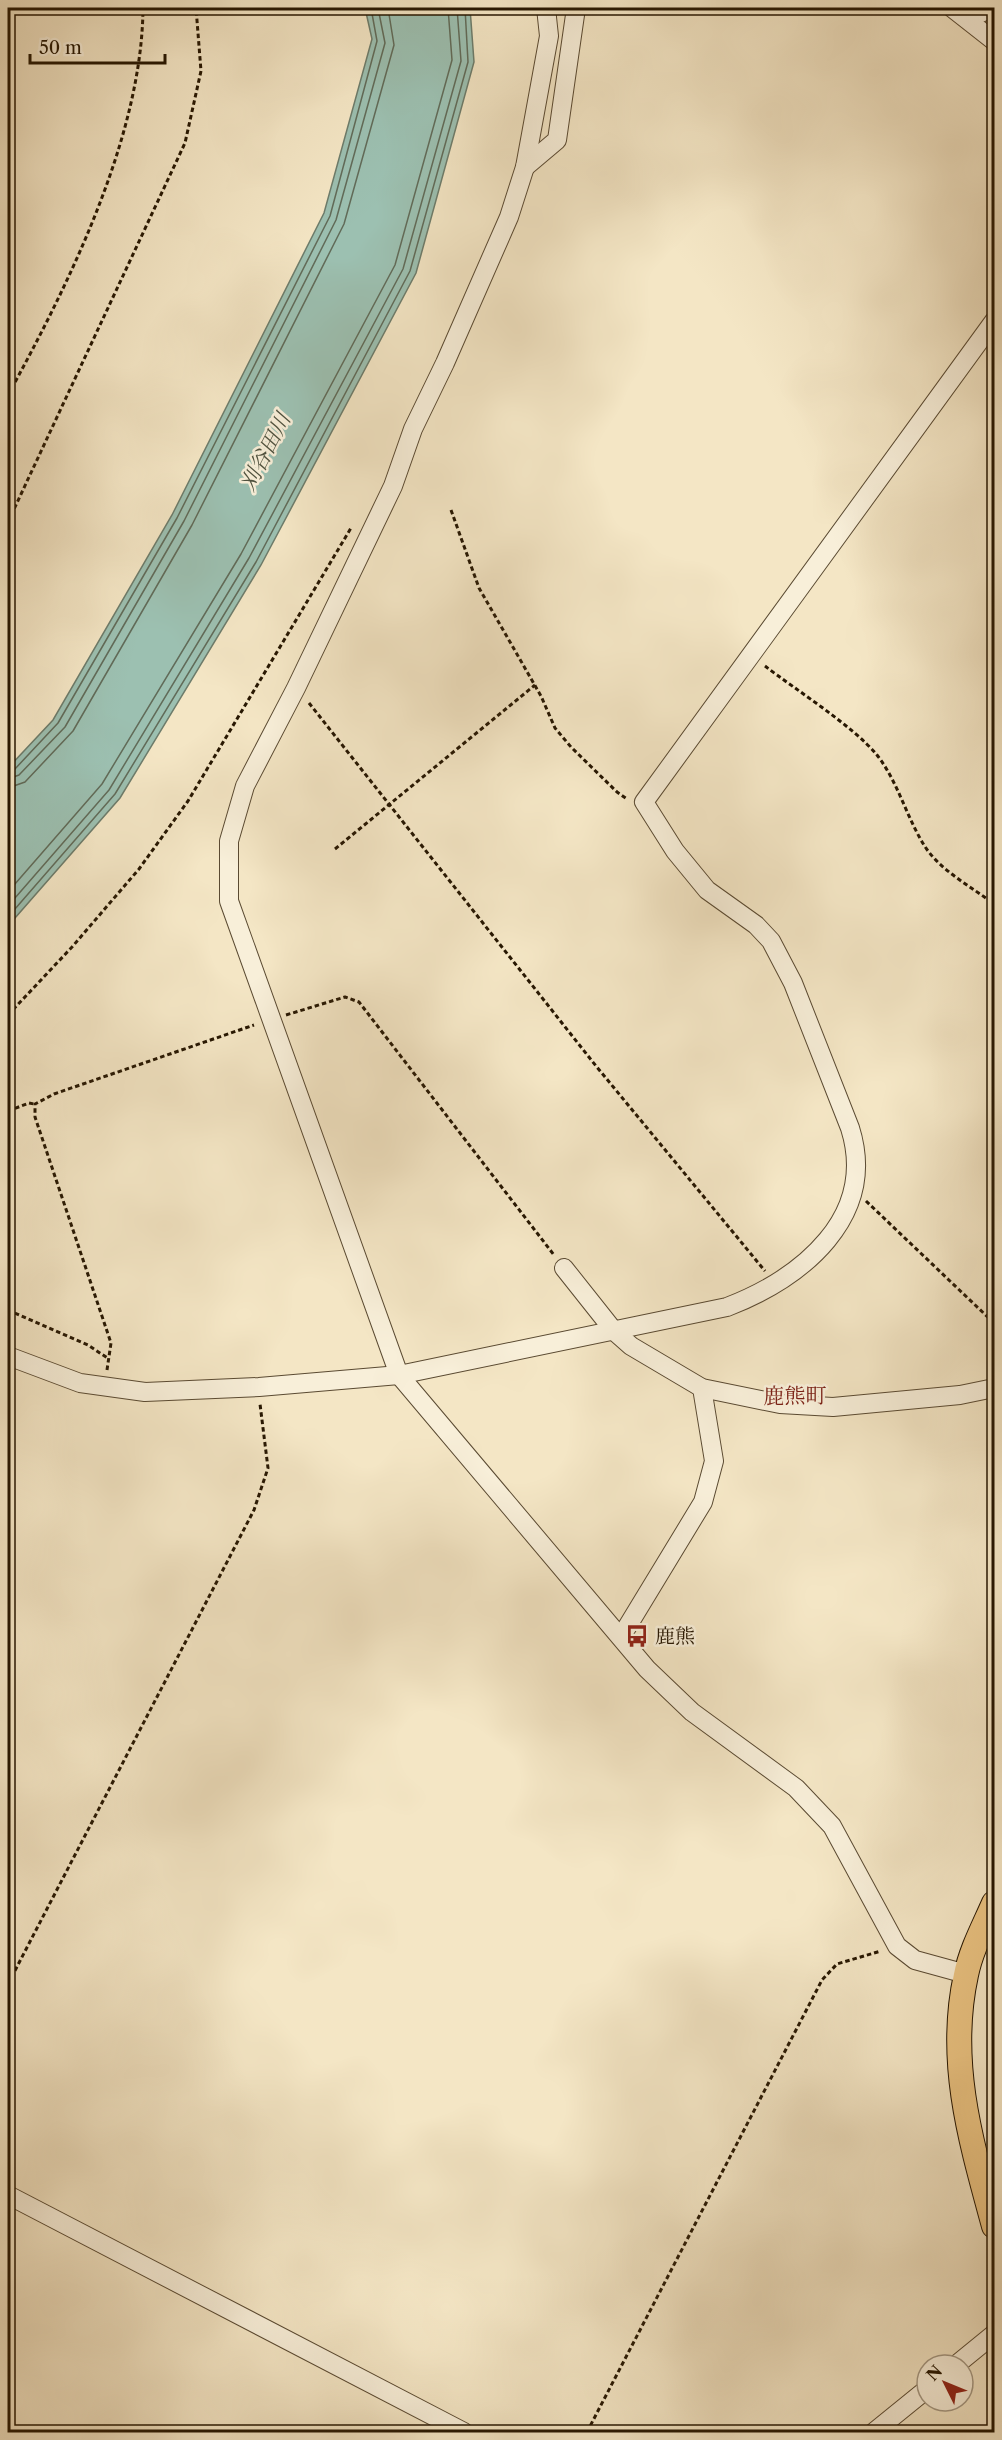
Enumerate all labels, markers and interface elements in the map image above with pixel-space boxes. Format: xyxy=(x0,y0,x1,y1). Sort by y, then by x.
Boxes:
scale bar xyxy=(30,27,165,65)
text: 50 m xyxy=(39,37,82,59)
water label: 刈谷田川 xyxy=(235,407,296,495)
district label: 鹿熊町 xyxy=(764,1383,827,1408)
bus stop icon: 鹿熊 xyxy=(624,1623,650,1649)
place label: 鹿熊 xyxy=(655,1624,695,1648)
north arrow xyxy=(915,2353,975,2413)
text: N xyxy=(922,2361,946,2385)

